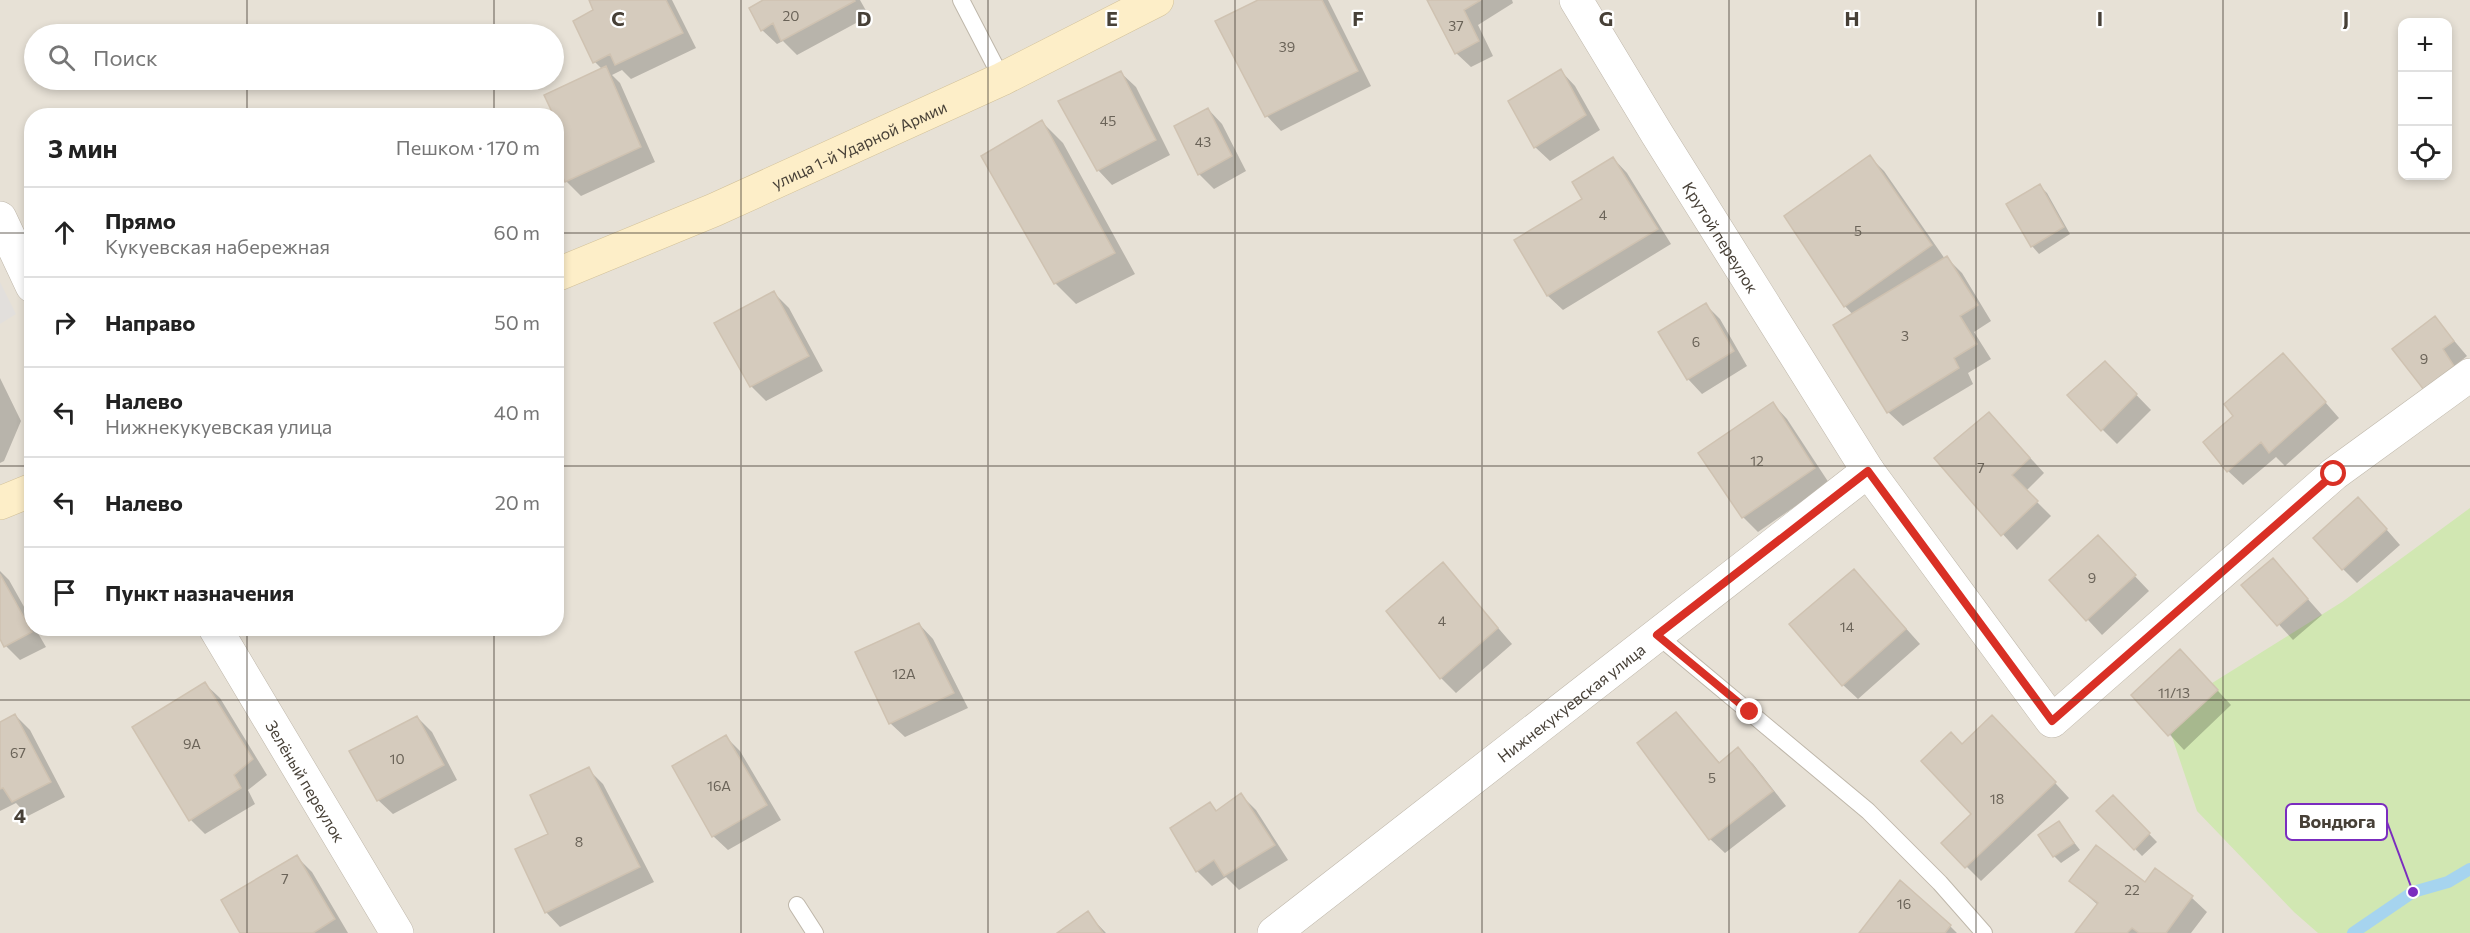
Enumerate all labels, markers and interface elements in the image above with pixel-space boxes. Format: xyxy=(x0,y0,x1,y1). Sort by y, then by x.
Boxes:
text: C xyxy=(611,6,625,30)
text: D xyxy=(857,6,871,30)
text: E xyxy=(1106,6,1118,30)
text: F xyxy=(1352,6,1364,30)
text: G xyxy=(1599,6,1613,30)
text: H xyxy=(1845,6,1860,30)
text: I xyxy=(2097,6,2103,30)
text: J xyxy=(2343,6,2349,30)
house number: 20 xyxy=(783,7,799,24)
house number: 37 xyxy=(1448,17,1464,34)
map controls xyxy=(2398,18,2452,180)
button: + xyxy=(2398,18,2452,72)
search box xyxy=(24,24,564,90)
house number: 39 xyxy=(1279,38,1295,55)
icon: search xyxy=(45,41,78,74)
text: Поиск xyxy=(93,44,158,71)
button: − xyxy=(2398,72,2452,126)
street label: улица 1-й Ударной Армии xyxy=(768,96,949,192)
house number: 45 xyxy=(1100,112,1116,129)
button: locate xyxy=(2398,126,2452,180)
text: 3 мин xyxy=(48,132,118,163)
house number: 43 xyxy=(1195,133,1211,150)
text: Пешком · 170 m xyxy=(396,135,540,159)
street label: Крутой переулок xyxy=(1679,178,1764,296)
house number: 4 xyxy=(1599,206,1608,223)
text: Прямо xyxy=(105,207,176,234)
icon: ahead xyxy=(48,216,81,249)
text: 60 m xyxy=(494,220,540,244)
house number: 5 xyxy=(1854,222,1862,239)
text: Кукуевская набережная xyxy=(105,234,330,258)
icon: right xyxy=(48,306,81,339)
text: Направо xyxy=(105,309,195,336)
text: 50 m xyxy=(494,310,540,334)
house number: 3 xyxy=(1901,327,1909,344)
house number: 6 xyxy=(1692,333,1700,350)
house number: 9 xyxy=(2420,350,2428,367)
text: Налево xyxy=(105,387,183,414)
icon: left xyxy=(48,396,81,429)
text: 40 m xyxy=(494,400,540,424)
text: Нижнекукуевская улица xyxy=(105,414,332,438)
house number: 12 xyxy=(1750,452,1764,469)
house number: 7 xyxy=(1977,459,1985,476)
route start xyxy=(2320,460,2346,486)
icon: left xyxy=(48,486,81,519)
text: Налево xyxy=(105,489,183,516)
text: 20 m xyxy=(495,490,540,514)
house number: 9 xyxy=(2088,569,2096,586)
icon: arrive xyxy=(48,576,81,609)
text: Пункт назначения xyxy=(105,579,294,606)
house number: 4 xyxy=(1438,612,1447,629)
house number: 14 xyxy=(1840,618,1855,635)
street label: Нижнекукуевская улица xyxy=(1493,639,1648,765)
house number: 12А xyxy=(892,665,916,682)
house number: 11/13 xyxy=(2158,684,2190,701)
route end xyxy=(1736,698,1762,724)
street label: Зелёный переулок xyxy=(263,716,350,846)
house number: 9А xyxy=(183,735,201,752)
house number: 67 xyxy=(10,744,26,761)
house number: 10 xyxy=(389,750,405,767)
house number: 5 xyxy=(1708,769,1716,786)
house number: 16А xyxy=(707,777,731,794)
house number: 18 xyxy=(1990,790,2004,807)
text: 4 xyxy=(14,803,26,827)
callout: Вондюга xyxy=(2286,804,2387,840)
text: Вондюга xyxy=(2299,810,2375,832)
house number: 8 xyxy=(575,833,583,850)
house number: 7 xyxy=(281,870,289,887)
house number: 22 xyxy=(2124,881,2140,898)
house number: 16 xyxy=(1897,895,1911,912)

